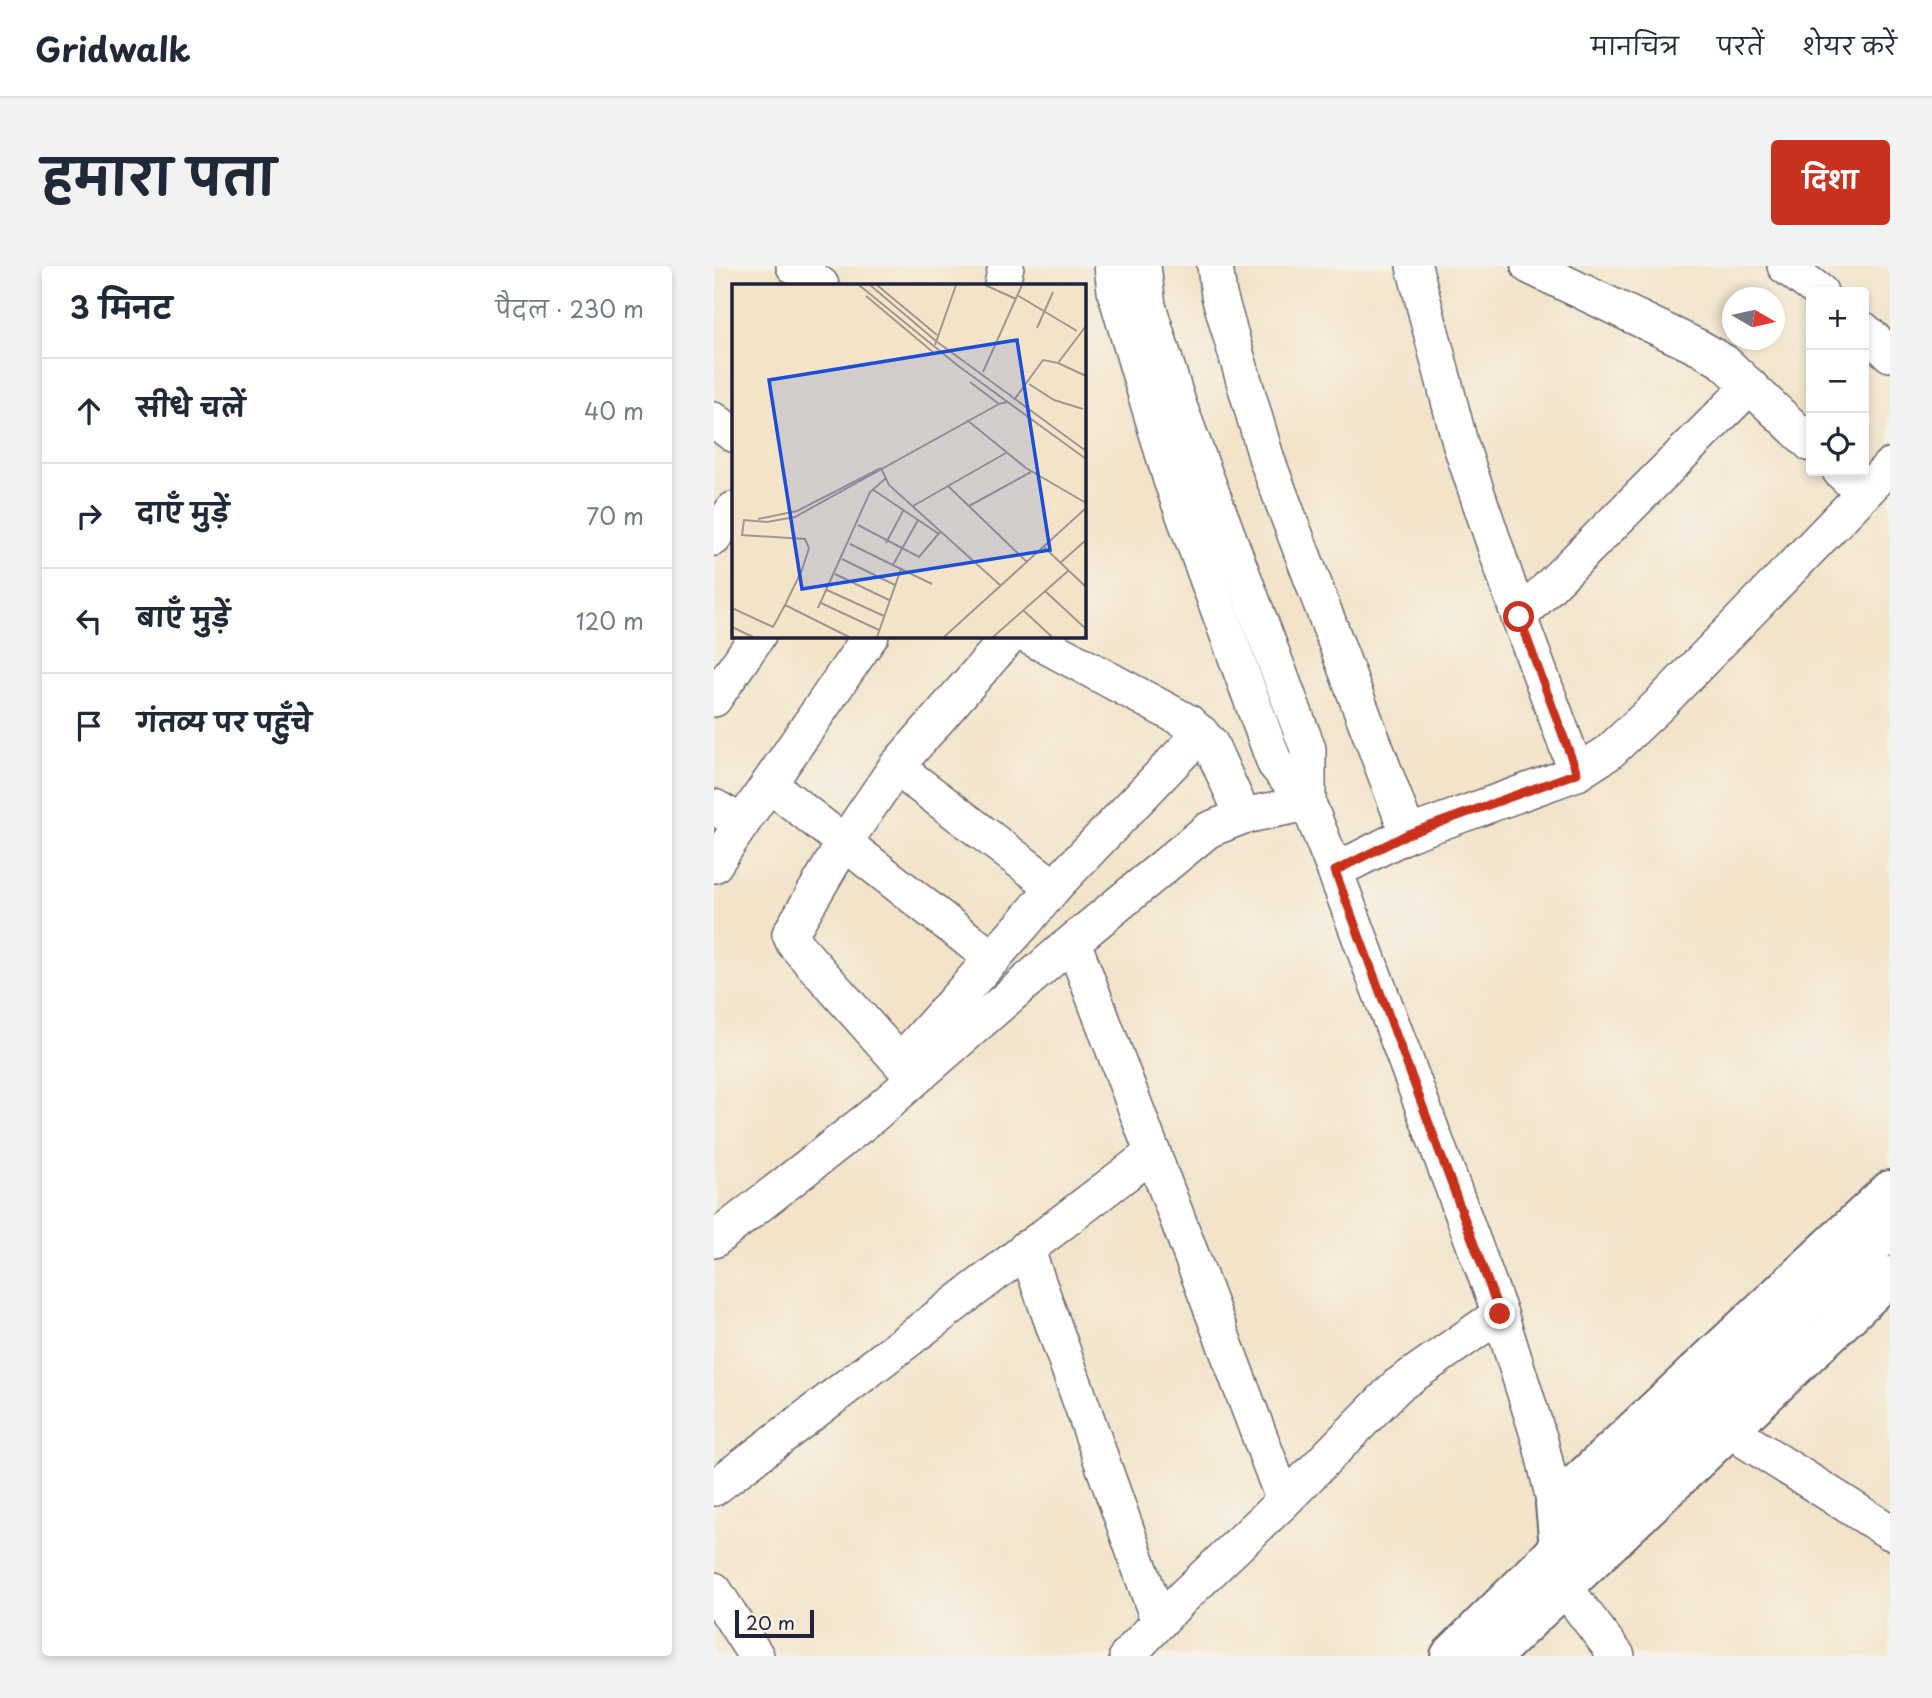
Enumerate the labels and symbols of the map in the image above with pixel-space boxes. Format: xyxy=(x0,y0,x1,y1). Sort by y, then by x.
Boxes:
inset map xyxy=(732,284,1085,637)
north arrow xyxy=(1722,287,1785,350)
route start xyxy=(1503,601,1534,632)
route end xyxy=(1484,1298,1515,1329)
scale bar xyxy=(735,1607,814,1639)

